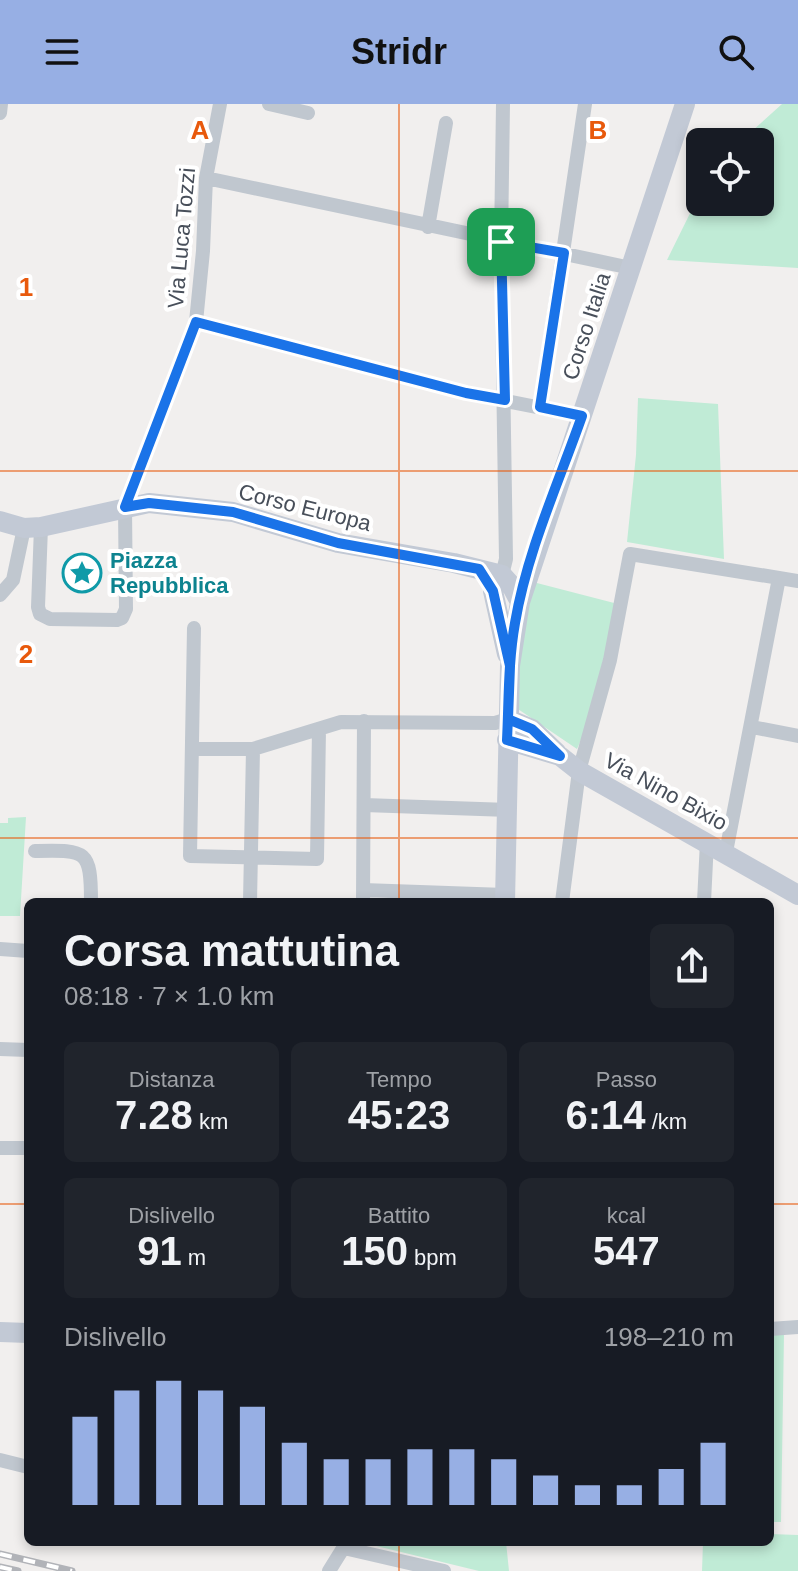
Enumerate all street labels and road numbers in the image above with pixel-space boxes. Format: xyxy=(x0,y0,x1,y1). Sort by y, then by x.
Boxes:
street label: Via Luca Tozzi xyxy=(163,167,200,309)
street label: Corso Italia xyxy=(557,269,616,383)
street label: Corso Europa xyxy=(236,479,374,536)
street label: Via Nino Bixio xyxy=(600,747,732,835)

